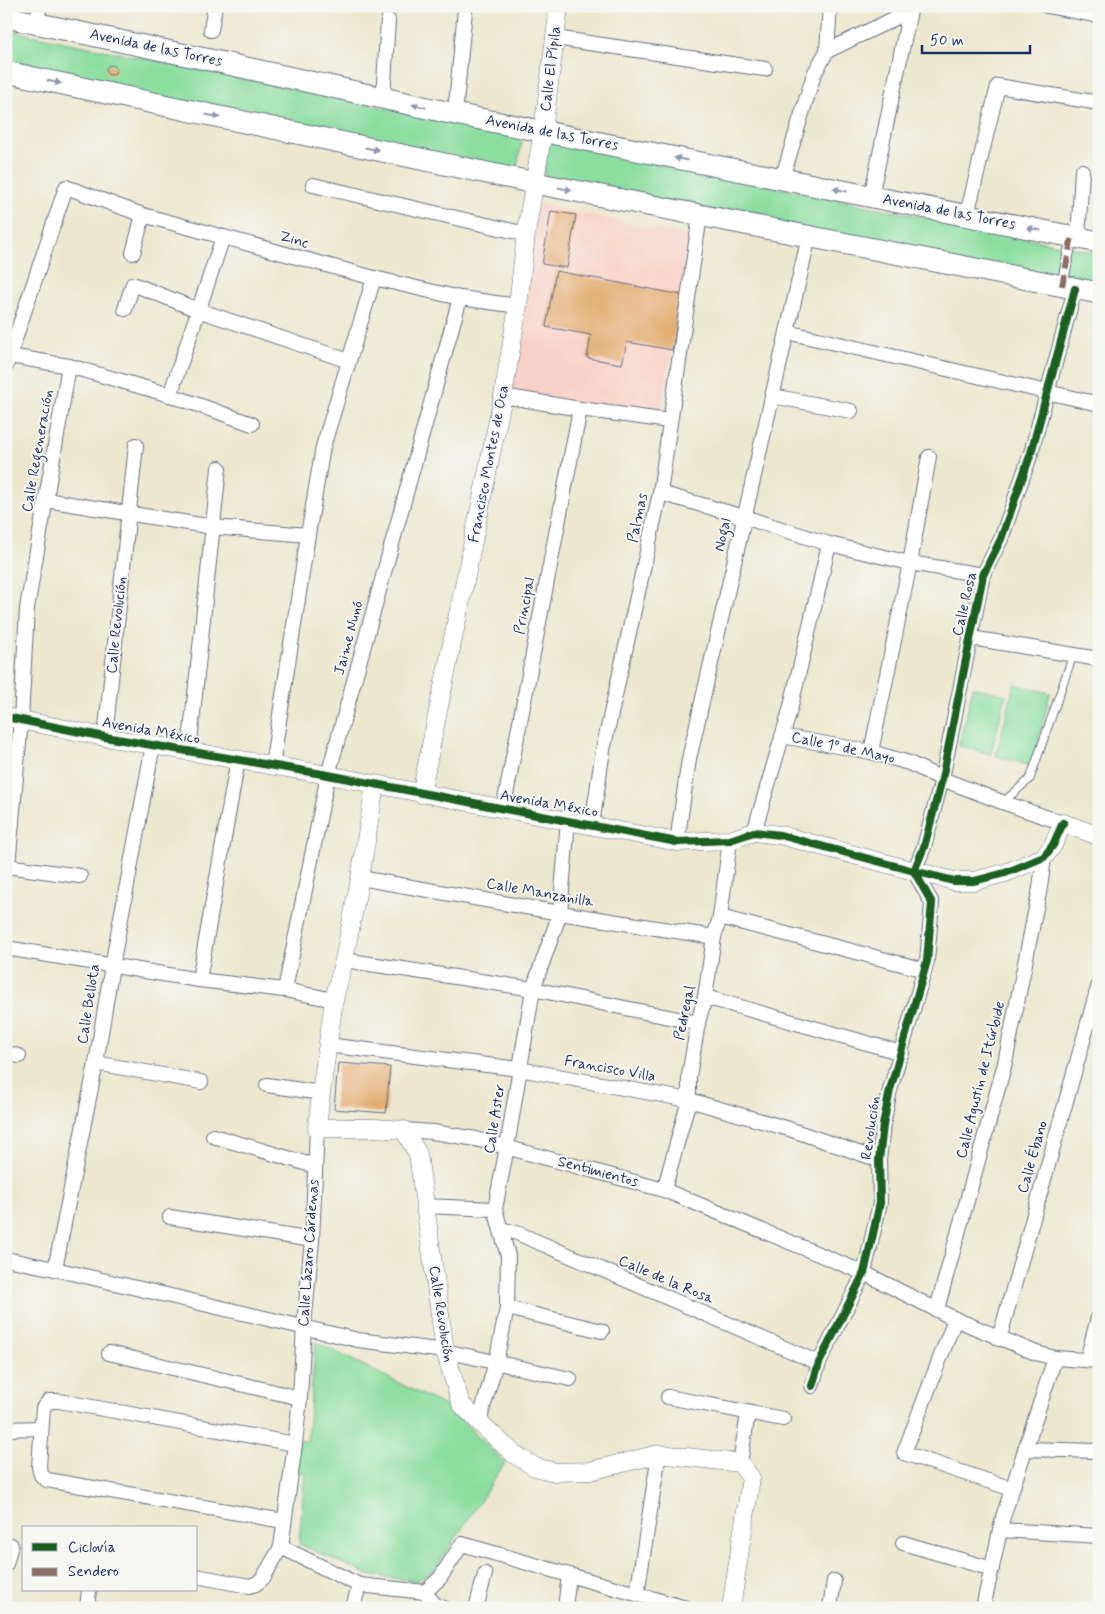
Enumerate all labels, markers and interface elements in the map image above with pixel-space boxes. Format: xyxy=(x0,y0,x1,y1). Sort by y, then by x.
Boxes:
scale bar xyxy=(922,22,1030,54)
street label: Avenida de las Torres xyxy=(88,24,224,72)
street label: Calle El Pípila xyxy=(536,25,566,113)
text: 50 m xyxy=(930,31,964,51)
one-way arrow xyxy=(46,78,62,86)
one-way arrow xyxy=(411,102,426,110)
street label: Avenida de las Torres xyxy=(484,110,620,156)
one-way arrow xyxy=(205,112,221,120)
one-way arrow xyxy=(365,145,380,153)
one-way arrow xyxy=(672,154,688,162)
one-way arrow xyxy=(558,185,573,193)
one-way arrow xyxy=(832,186,848,194)
street label: Avenida de las Torres xyxy=(881,189,1017,235)
one-way arrow xyxy=(1025,224,1041,232)
street label: Zinc xyxy=(277,227,311,253)
street label: Francisco Montes de Oca xyxy=(464,384,514,544)
street label: Calle Regeneración xyxy=(17,388,60,514)
street label: Palmas xyxy=(623,491,653,545)
street label: Nogal xyxy=(710,517,737,554)
street label: Calle Rosa xyxy=(948,570,982,638)
street label: Calle Revolución xyxy=(102,575,132,675)
street label: Principal xyxy=(510,576,540,636)
street label: Jaime Nunó xyxy=(329,599,369,677)
street label: Avenida México xyxy=(100,713,202,749)
street label: Calle 1º de Mayo xyxy=(790,727,897,769)
street label: Avenida México xyxy=(498,786,600,822)
street label: Calle Manzanilla xyxy=(485,874,596,912)
street label: Calle Bellota xyxy=(73,963,105,1045)
street label: Pedregal xyxy=(669,983,701,1042)
street label: Calle Agustín de Itúrbide xyxy=(952,999,1010,1161)
street label: Francisco Villa xyxy=(563,1051,657,1087)
street label: Calle Aster xyxy=(480,1083,510,1155)
street label: Revolución xyxy=(857,1095,885,1161)
street label: Calle Ébano xyxy=(1012,1118,1053,1196)
street label: Sentimientos xyxy=(555,1152,641,1192)
street label: Calle Lázaro Cárdenas xyxy=(294,1178,324,1327)
street label: Calle de la Rosa xyxy=(615,1251,718,1309)
street label: Calle Revolución xyxy=(423,1264,459,1364)
legend xyxy=(22,1526,198,1592)
text: Ciclovía xyxy=(68,1538,116,1558)
text: Sendero xyxy=(68,1562,119,1582)

